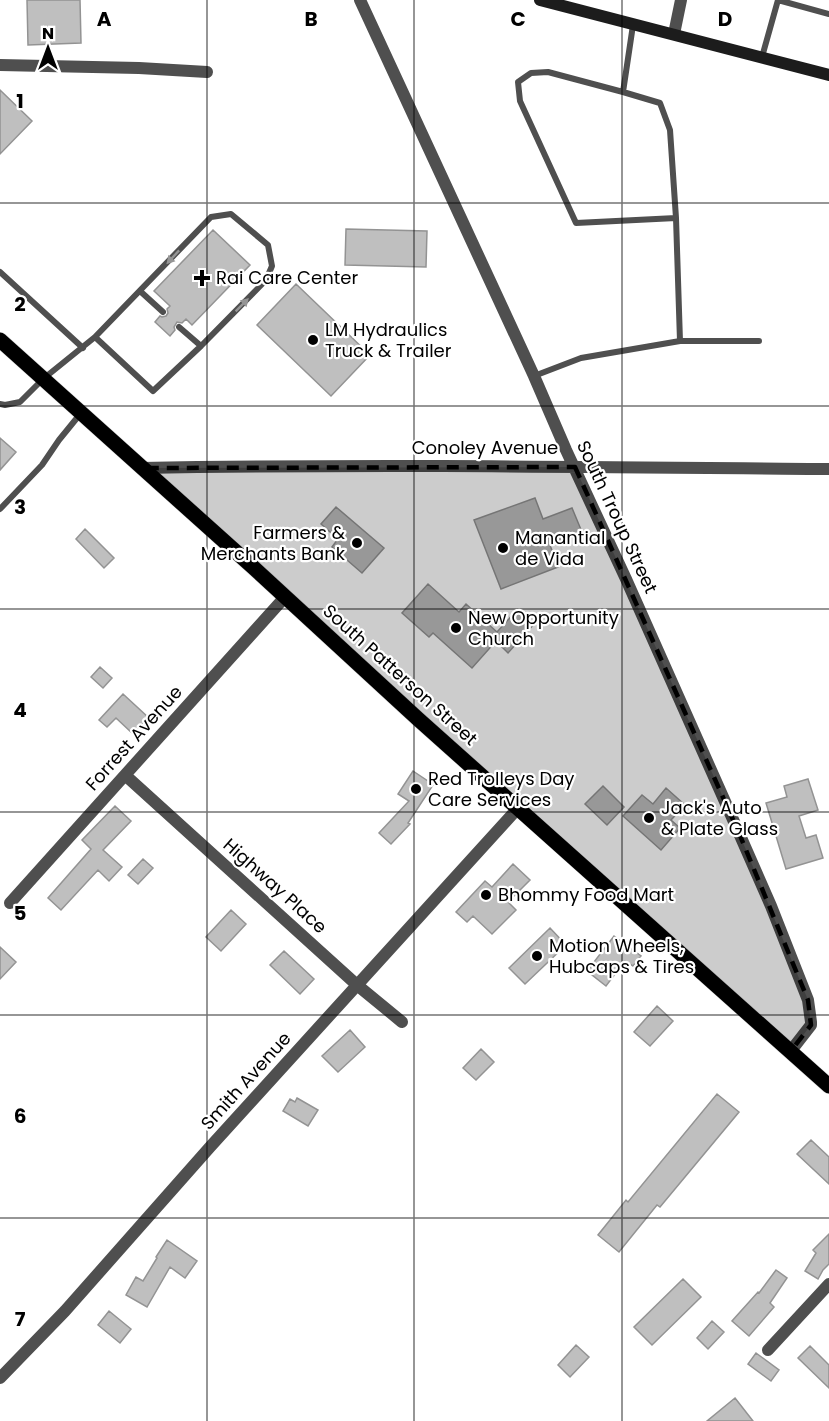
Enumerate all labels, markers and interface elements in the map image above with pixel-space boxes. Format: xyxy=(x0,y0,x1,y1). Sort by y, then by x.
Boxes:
text: A xyxy=(97,5,112,33)
text: B xyxy=(304,5,318,33)
text: C xyxy=(510,5,526,33)
text: D xyxy=(718,5,732,33)
north arrow xyxy=(18,18,78,78)
text: N xyxy=(42,22,54,45)
text: 1 xyxy=(16,87,24,115)
one-way arrow xyxy=(166,249,180,264)
place label: Rai Care Center xyxy=(216,265,358,290)
marker: Rai Care Center xyxy=(193,269,211,287)
text: 2 xyxy=(14,290,26,318)
one-way arrow xyxy=(235,297,249,312)
place label: LM Hydraulics Truck & Trailer xyxy=(325,317,452,363)
marker: LM Hydraulics Truck & Trailer xyxy=(306,333,320,347)
street label: Conoley Avenue xyxy=(412,435,558,460)
street label: South Troup Street xyxy=(571,436,664,597)
text: 3 xyxy=(14,493,26,521)
place label: Farmers & Merchants Bank xyxy=(201,520,346,566)
place label: Manantial de Vida xyxy=(515,525,605,571)
marker: Farmers & Merchants Bank xyxy=(350,536,364,550)
marker: Manantial de Vida xyxy=(496,541,510,555)
street label: South Patterson Street xyxy=(318,598,483,751)
place label: New Opportunity Church xyxy=(468,605,619,651)
marker: New Opportunity Church xyxy=(449,621,463,635)
street label: Forrest Avenue xyxy=(80,680,188,796)
text: 4 xyxy=(13,696,27,724)
place label: Red Trolleys Day Care Services xyxy=(428,766,574,812)
marker: Red Trolleys Day Care Services xyxy=(409,782,423,796)
place label: Jack's Auto & Plate Glass xyxy=(661,795,778,841)
marker: Jack's Auto & Plate Glass xyxy=(642,811,656,825)
street label: Highway Place xyxy=(218,832,333,939)
place label: Bhommy Food Mart xyxy=(498,882,674,907)
marker: Bhommy Food Mart xyxy=(479,888,493,902)
text: 5 xyxy=(14,899,27,927)
place label: Motion Wheels, Hubcaps & Tires xyxy=(549,933,694,979)
marker: Motion Wheels, Hubcaps & Tires xyxy=(530,949,544,963)
street label: Smith Avenue xyxy=(195,1026,296,1135)
text: 6 xyxy=(14,1102,26,1130)
text: 7 xyxy=(15,1305,26,1333)

